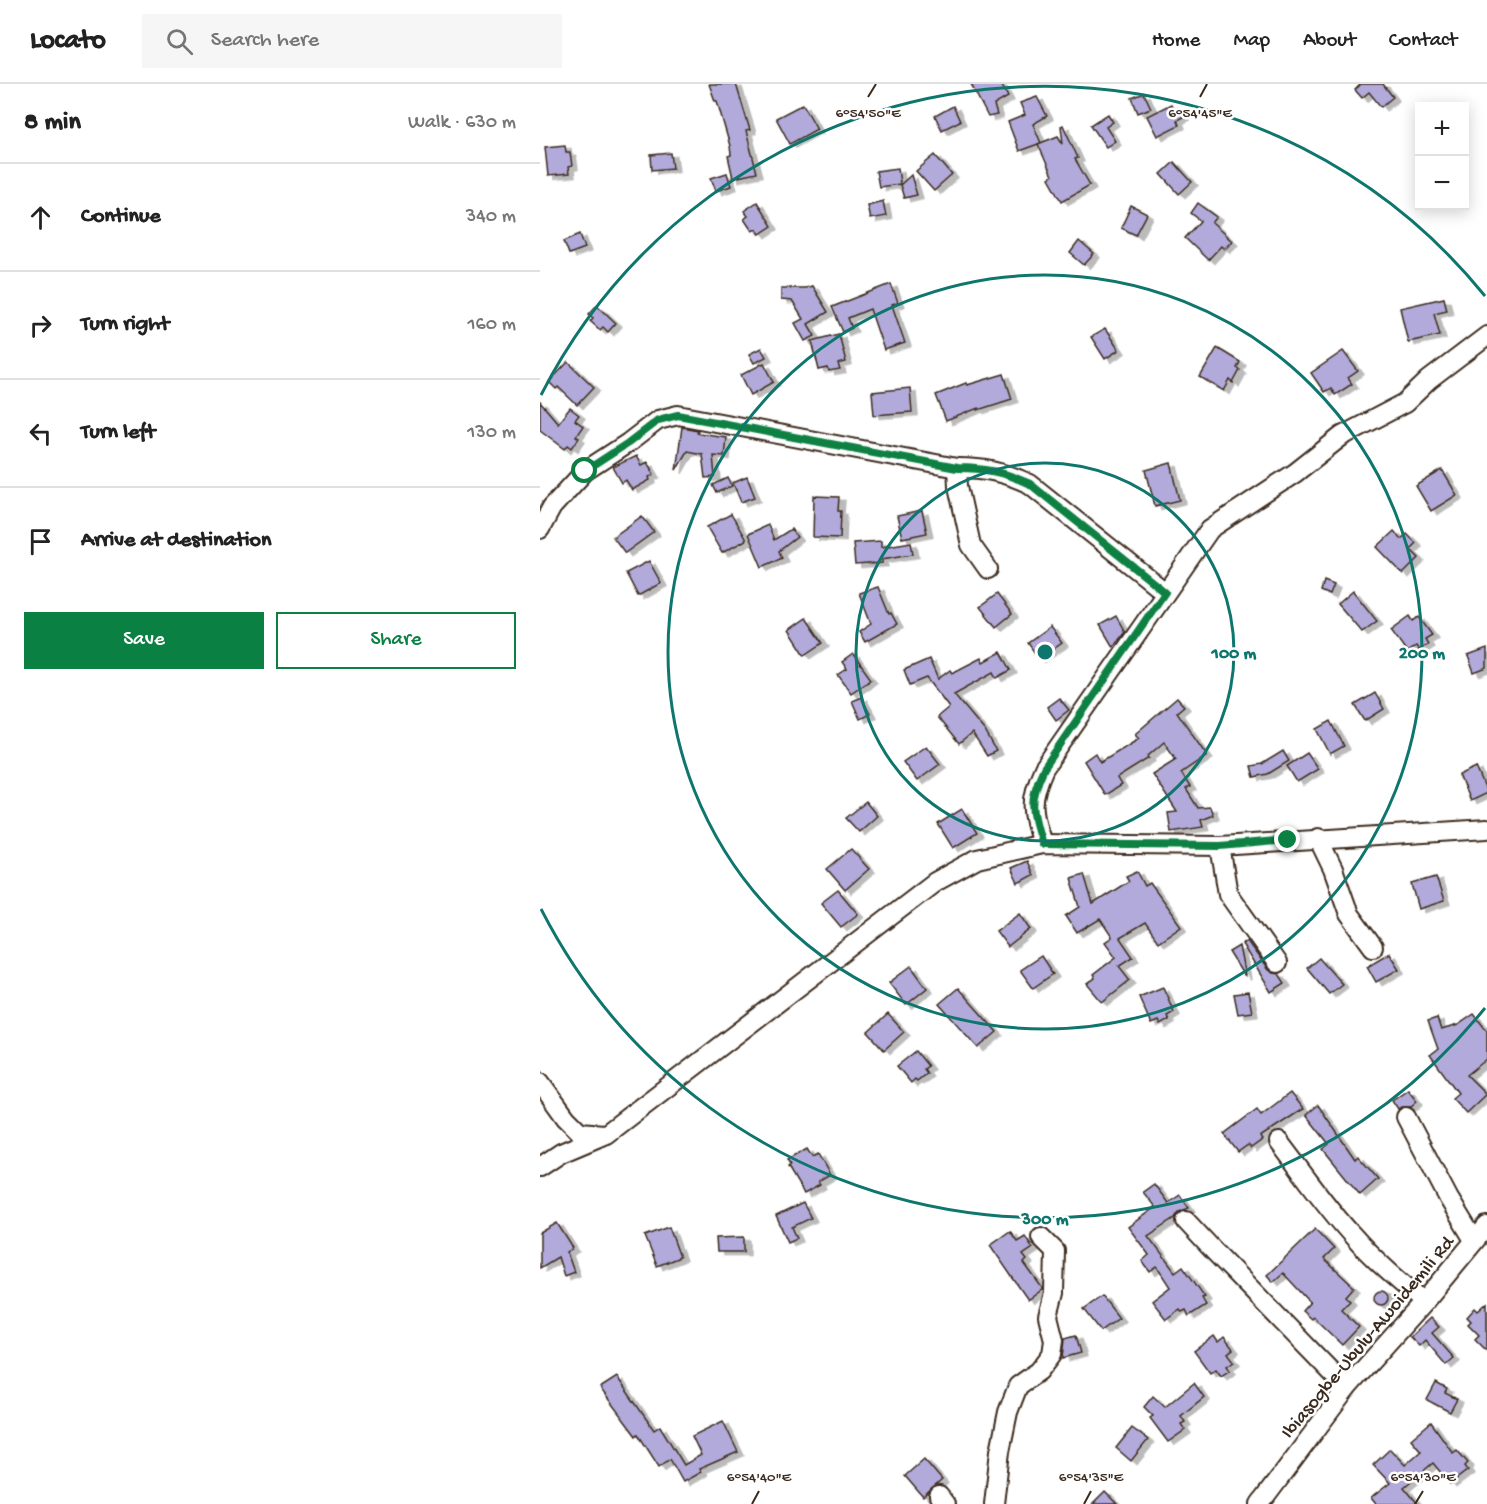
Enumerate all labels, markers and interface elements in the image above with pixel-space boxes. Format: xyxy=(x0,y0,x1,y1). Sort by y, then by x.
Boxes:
search box xyxy=(142,14,562,68)
text: Locato xyxy=(30,25,106,58)
icon: search xyxy=(163,25,196,58)
text: Search here xyxy=(211,28,319,54)
text: Home xyxy=(1152,29,1200,54)
text: Map xyxy=(1233,29,1270,54)
text: About xyxy=(1303,29,1356,54)
text: Contact xyxy=(1389,29,1457,54)
map controls xyxy=(1415,102,1469,210)
button: + xyxy=(1415,102,1469,156)
text: 6°54'50"E xyxy=(835,105,901,123)
text: 6°54'45"E xyxy=(1168,105,1233,123)
text: 8 min xyxy=(24,108,81,139)
text: Walk · 630 m xyxy=(408,112,516,135)
button: − xyxy=(1415,156,1469,210)
icon: ahead xyxy=(24,201,57,234)
text: Continue xyxy=(81,204,161,230)
text: 340 m xyxy=(466,206,516,229)
icon: right xyxy=(24,309,57,342)
text: Turn right xyxy=(81,312,169,338)
text: 160 m xyxy=(467,314,516,337)
icon: left xyxy=(24,417,57,450)
text: Turn left xyxy=(81,420,155,446)
text: 130 m xyxy=(467,422,516,445)
route start xyxy=(571,457,597,483)
icon: arrive xyxy=(24,525,57,558)
text: Arrive at destination xyxy=(81,528,271,554)
button: Save xyxy=(24,612,264,669)
button: Share xyxy=(276,612,516,669)
centre of rings xyxy=(1035,642,1055,662)
text: 100 m xyxy=(1211,644,1257,665)
text: 200 m xyxy=(1399,644,1445,665)
route end xyxy=(1274,826,1300,852)
text: 300 m xyxy=(1021,1210,1069,1231)
street label: Ibiasogbe-Ubulu-Awoidemili Rd xyxy=(1277,1231,1462,1444)
text: 6°54'40"E xyxy=(727,1469,792,1487)
text: 6°54'35"E xyxy=(1059,1469,1124,1487)
text: 6°54'30"E xyxy=(1390,1469,1456,1487)

